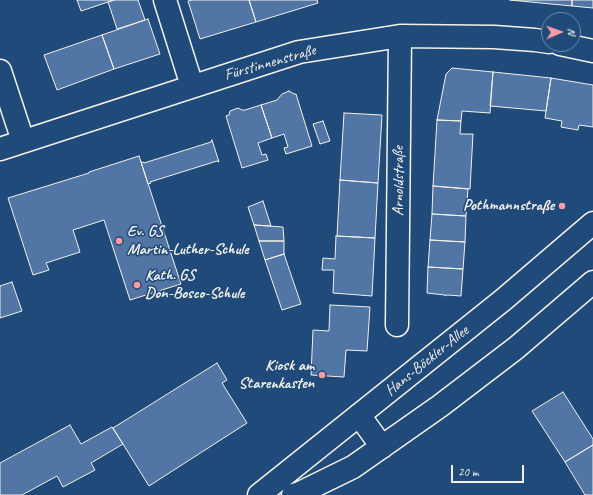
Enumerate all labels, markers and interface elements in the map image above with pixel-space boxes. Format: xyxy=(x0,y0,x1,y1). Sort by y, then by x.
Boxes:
north arrow xyxy=(541,12,581,52)
text: N xyxy=(565,28,579,35)
street label: Fürstinnenstraße xyxy=(222,41,318,85)
street label: Arnoldstraße xyxy=(389,146,409,216)
place label: Pothmannstraße xyxy=(463,196,554,216)
marker: Pothmannstraße xyxy=(557,201,567,211)
place label: Ev. GS Martin-Luther-Schule xyxy=(127,222,249,260)
marker: Ev. GS Martin-Luther-Schule xyxy=(114,236,124,246)
place label: Kath. GS Don-Bosco-Schule xyxy=(145,266,244,304)
marker: Kath. GS Don-Bosco-Schule xyxy=(132,280,142,290)
street label: Hans-Böckler-Allee xyxy=(381,321,473,401)
place label: Kiosk am Starenkasten xyxy=(239,356,314,394)
marker: Kiosk am Starenkasten xyxy=(317,370,327,380)
scale bar xyxy=(453,457,526,483)
text: 20 m xyxy=(458,464,478,480)

